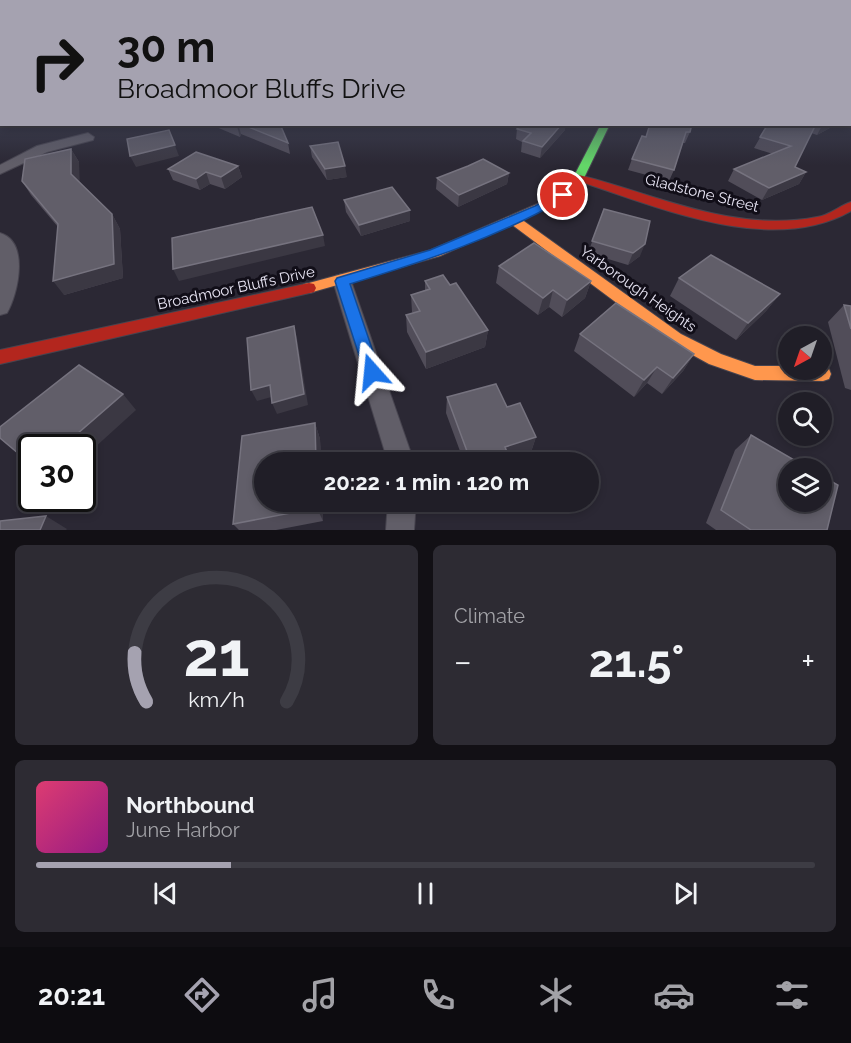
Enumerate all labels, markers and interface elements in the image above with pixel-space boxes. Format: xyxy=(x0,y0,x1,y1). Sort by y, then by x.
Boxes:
text: 30 m xyxy=(117,23,215,72)
icon: right xyxy=(18,24,96,102)
text: Broadmoor Bluffs Drive xyxy=(117,73,406,104)
pin xyxy=(537,169,588,220)
street label: Gladstone Street xyxy=(643,170,761,216)
icon: arrive xyxy=(546,178,579,211)
street label: Yarborough Heights xyxy=(576,242,700,336)
street label: Broadmoor Bluffs Drive xyxy=(156,262,317,313)
north arrow xyxy=(778,326,832,380)
map controls xyxy=(778,326,832,512)
position arrow xyxy=(340,340,404,404)
button: search xyxy=(778,392,832,446)
speed limit sign: 30 xyxy=(18,434,96,512)
button: layers xyxy=(778,458,832,512)
text: 20:22 · 1 min · 120 m xyxy=(324,469,529,495)
text: Climate xyxy=(454,604,525,628)
text: 21 xyxy=(183,617,250,691)
text: 21.5° xyxy=(589,635,684,688)
text: − xyxy=(454,642,472,681)
text: + xyxy=(801,642,815,681)
text: km/h xyxy=(188,687,245,712)
text: Northbound xyxy=(126,792,255,818)
text: June Harbor xyxy=(126,818,240,842)
icon: previous xyxy=(149,877,182,910)
icon: pause xyxy=(409,877,442,910)
icon: next xyxy=(669,877,702,910)
icon: directions xyxy=(181,974,223,1016)
icon: music xyxy=(299,974,341,1016)
icon: phone xyxy=(417,974,459,1016)
icon: climate xyxy=(535,974,577,1016)
icon: car xyxy=(653,974,695,1016)
icon: filters xyxy=(771,974,813,1016)
text: 20:21 xyxy=(38,980,105,1011)

